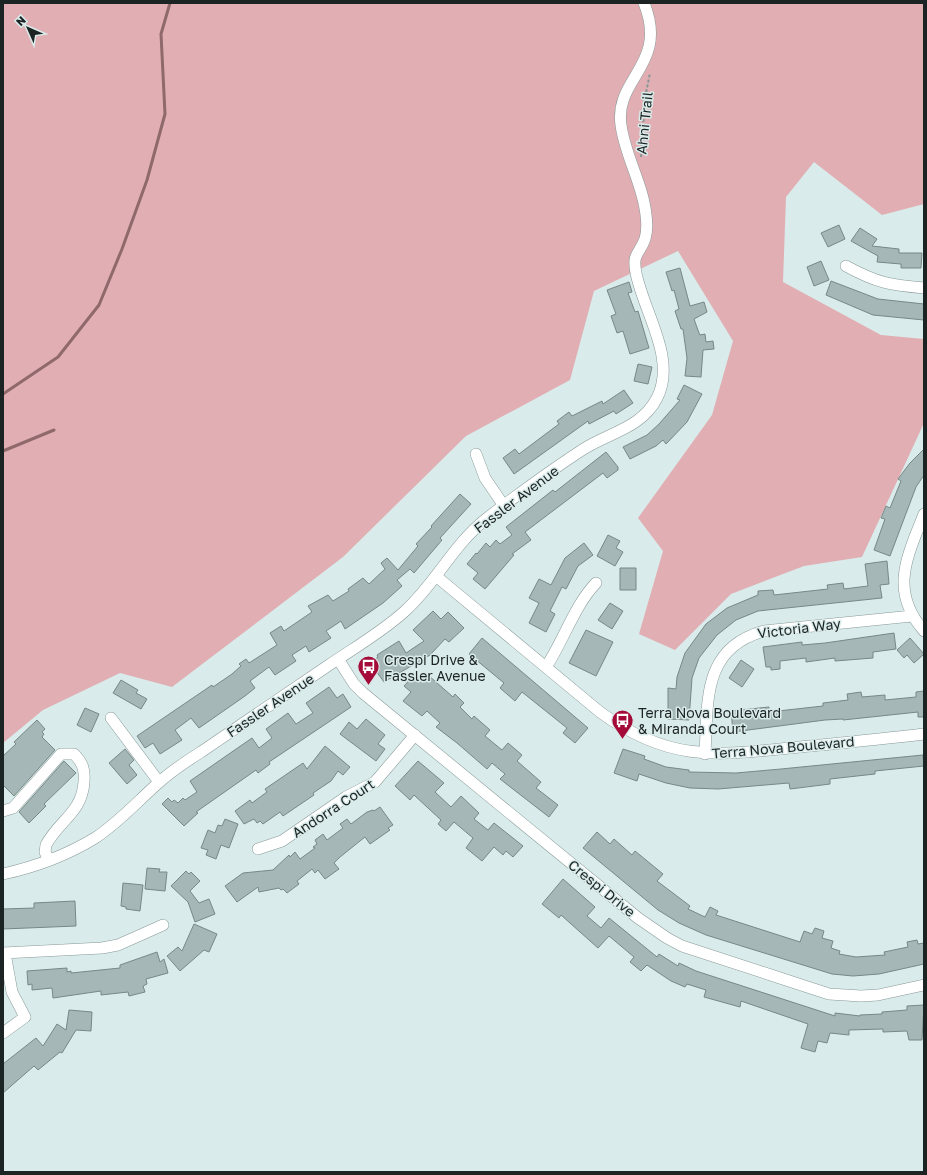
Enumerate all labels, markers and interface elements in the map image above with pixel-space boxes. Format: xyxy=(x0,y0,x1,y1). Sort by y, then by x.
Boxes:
north arrow xyxy=(8,8,48,48)
text: N xyxy=(13,13,28,28)
street label: Ahni Trail xyxy=(632,91,656,155)
street label: Fassler Avenue xyxy=(470,462,562,536)
street label: Victoria Way xyxy=(756,614,842,642)
place label: Crespi Drive & Fassler Avenue xyxy=(384,651,486,684)
bus stop icon: Crespi Drive & Fassler Avenue xyxy=(356,654,382,687)
street label: Fassler Avenue xyxy=(223,670,317,740)
place label: Terra Nova Boulevard & Miranda Court xyxy=(638,704,781,737)
bus stop icon: Terra Nova Boulevard & Miranda Court xyxy=(609,707,635,740)
street label: Terra Nova Boulevard xyxy=(711,732,855,762)
street label: Andorra Court xyxy=(289,775,377,841)
street label: Crespi Drive xyxy=(565,856,639,920)

